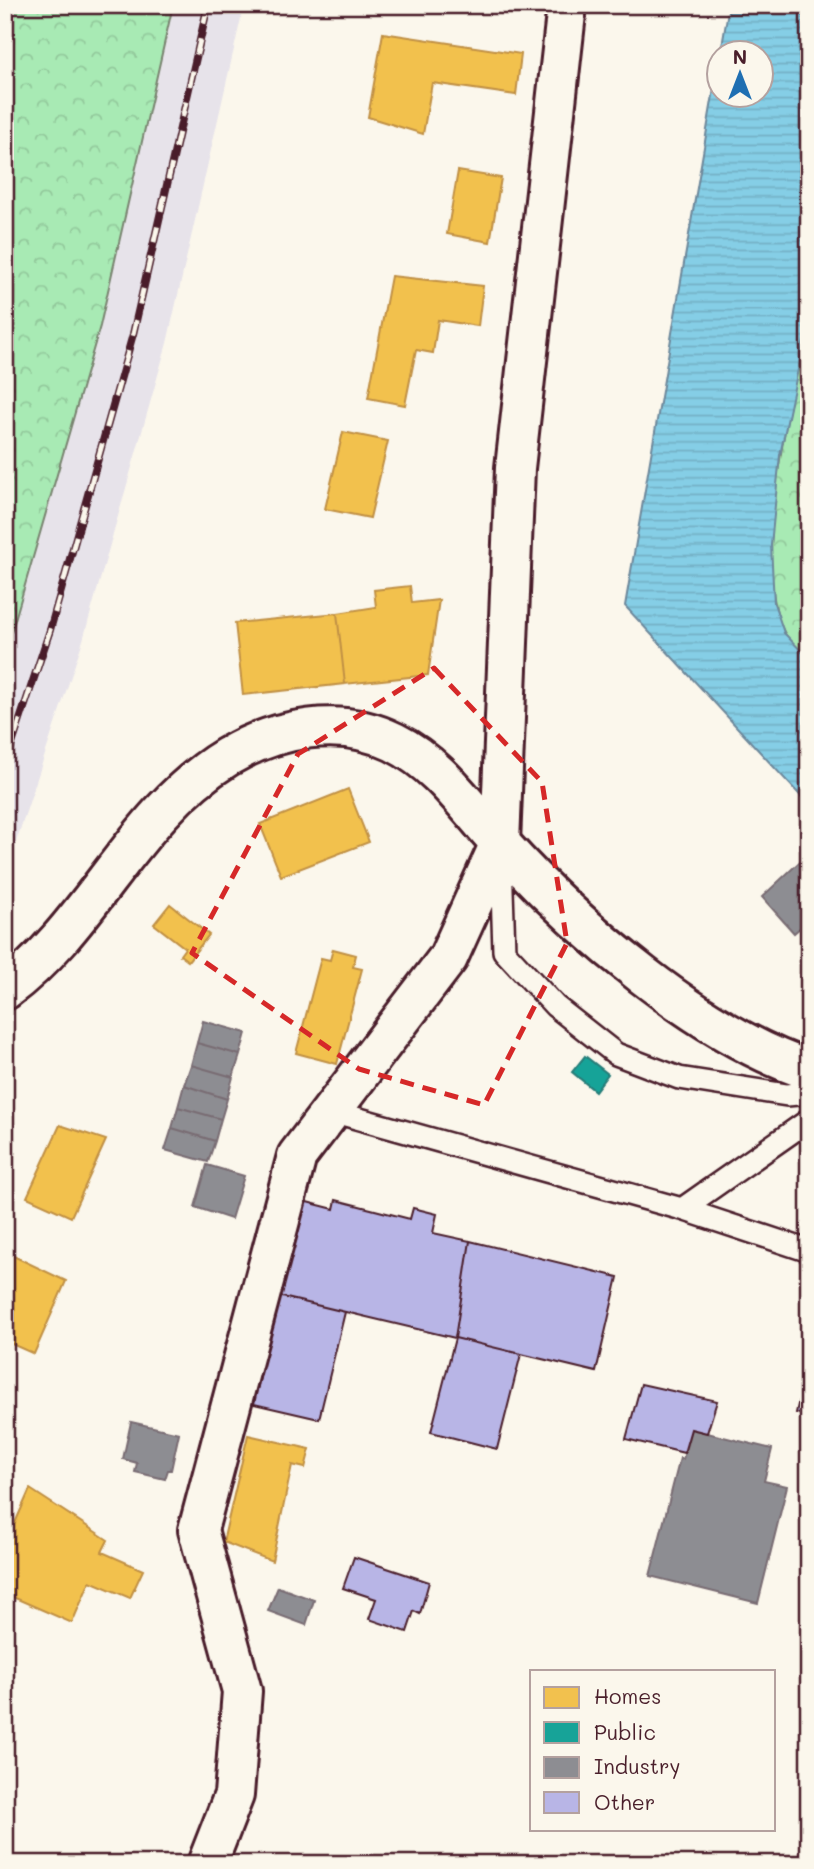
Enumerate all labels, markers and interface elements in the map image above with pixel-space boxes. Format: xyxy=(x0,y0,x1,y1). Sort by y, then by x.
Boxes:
north arrow xyxy=(706,38,776,108)
text: N xyxy=(733,44,747,69)
legend xyxy=(530,1670,776,1830)
text: Homes xyxy=(594,1682,661,1709)
text: Public xyxy=(594,1718,656,1745)
text: Industry xyxy=(594,1752,681,1779)
text: Other xyxy=(594,1788,655,1815)

